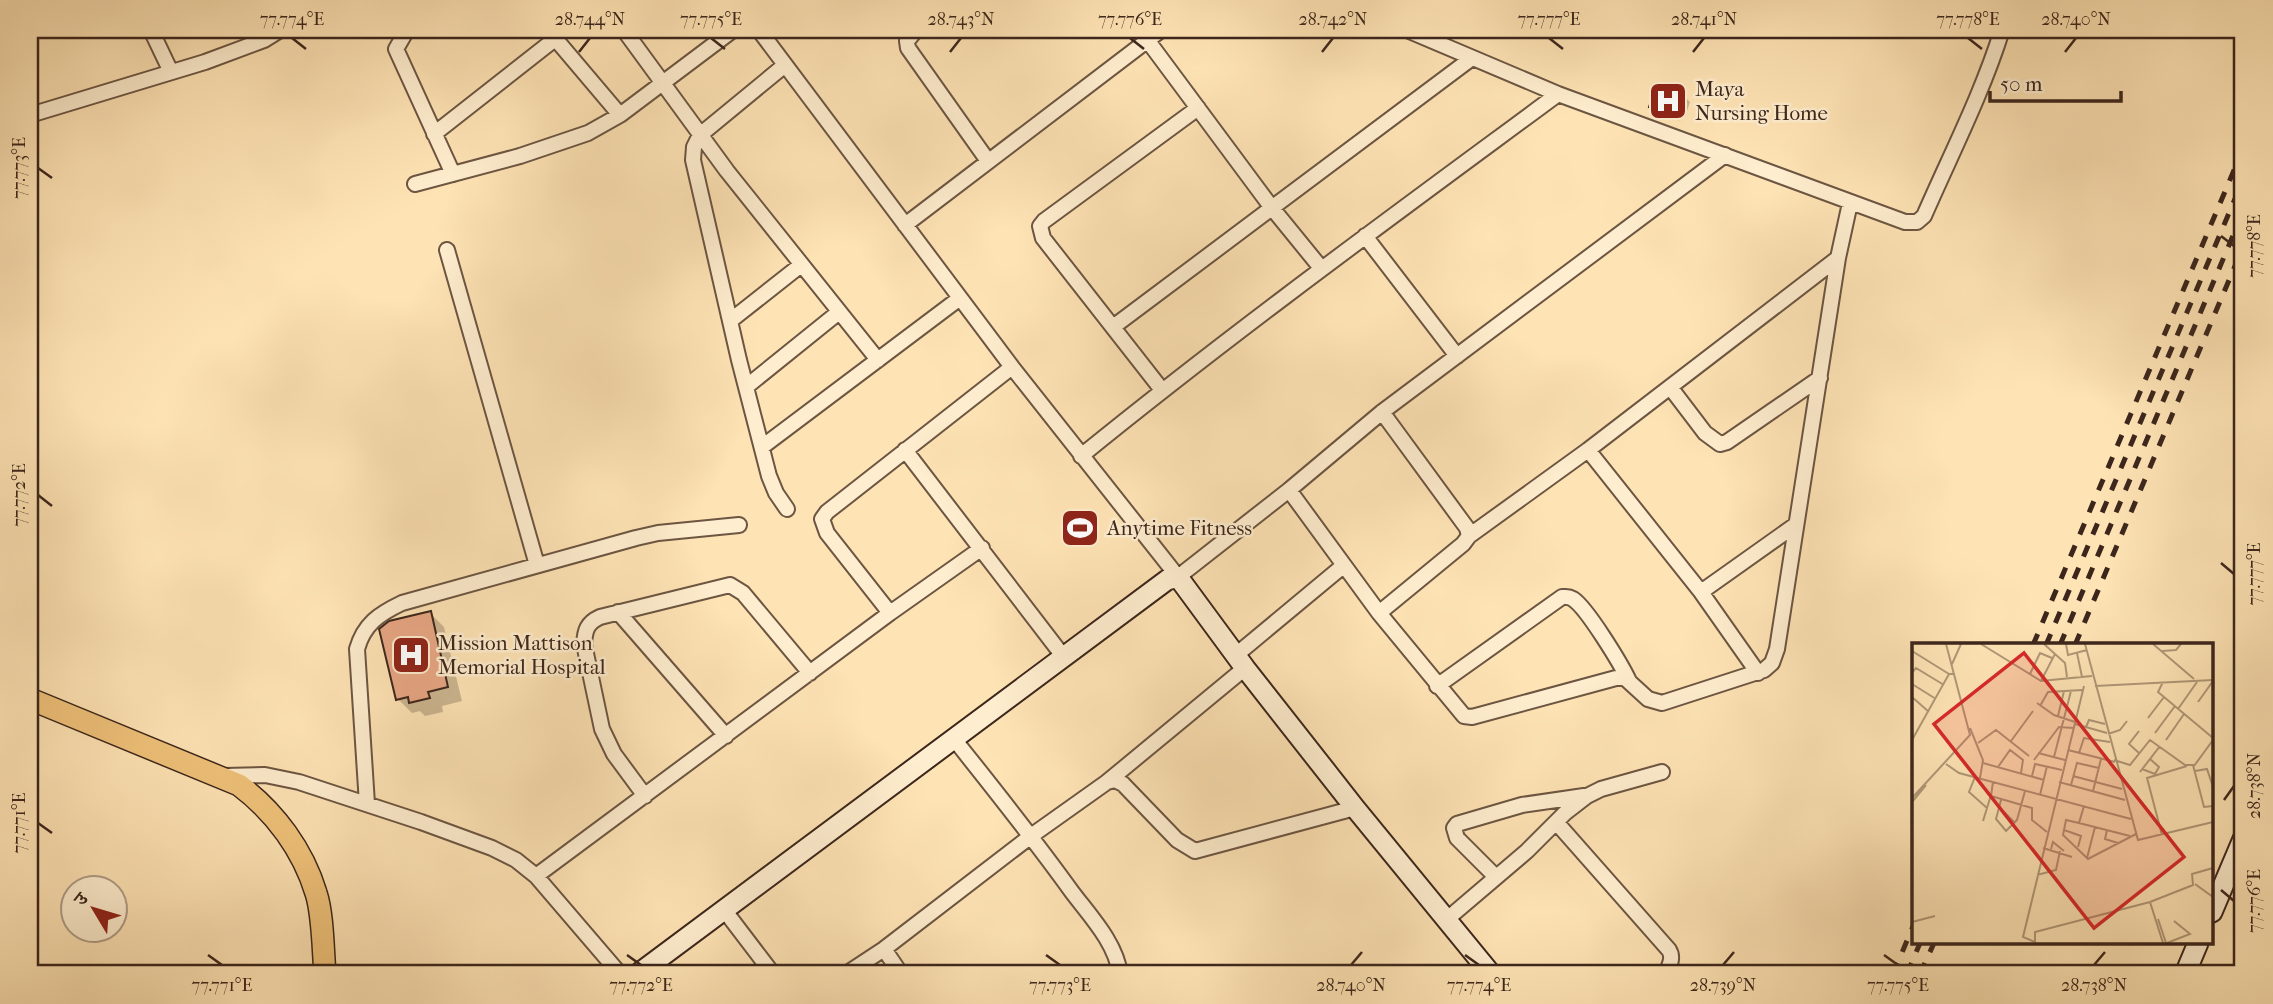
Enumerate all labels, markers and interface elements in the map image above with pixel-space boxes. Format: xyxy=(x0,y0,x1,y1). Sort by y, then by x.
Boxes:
text: 77.774°E xyxy=(260,9,324,30)
text: 28.744°N xyxy=(555,9,626,30)
text: 77.775°E xyxy=(680,9,742,30)
text: 28.743°N xyxy=(927,9,995,30)
text: 77.776°E xyxy=(1098,9,1162,30)
text: 28.742°N xyxy=(1298,9,1368,30)
text: 77.777°E xyxy=(1517,9,1581,30)
text: 28.741°N xyxy=(1671,9,1737,30)
text: 77.778°E xyxy=(1936,9,2000,30)
text: 28.740°N xyxy=(2041,9,2111,30)
scale bar xyxy=(1990,60,2121,104)
text: 50 m xyxy=(2000,72,2043,96)
place label: Maya Nursing Home xyxy=(1695,77,1828,125)
hospital icon: Maya Nursing Home xyxy=(1647,80,1689,122)
text: 77.773°E xyxy=(9,137,30,199)
text: 77.778°E xyxy=(2244,214,2265,278)
text: 77.772°E xyxy=(9,463,30,527)
sports icon: Anytime Fitness xyxy=(1059,507,1101,549)
place label: Anytime Fitness xyxy=(1106,516,1252,540)
text: 77.777°E xyxy=(2244,542,2265,606)
place label: Mission Mattison Memorial Hospital xyxy=(438,631,606,679)
hospital icon: Mission Mattison Memorial Hospital xyxy=(390,634,432,676)
inset map xyxy=(1912,643,2214,944)
text: 28.738°N xyxy=(2244,753,2265,819)
text: 77.771°E xyxy=(9,793,30,853)
text: 77.776°E xyxy=(2244,869,2265,933)
north arrow xyxy=(60,874,130,944)
text: उ xyxy=(69,888,94,911)
text: 77.771°E xyxy=(192,975,252,996)
text: 77.772°E xyxy=(609,975,673,996)
text: 77.773°E xyxy=(1029,975,1091,996)
text: 28.740°N xyxy=(1316,975,1386,996)
text: 77.774°E xyxy=(1447,975,1511,996)
text: 28.739°N xyxy=(1690,975,1757,996)
text: 77.775°E xyxy=(1867,975,1929,996)
text: 28.738°N xyxy=(2061,975,2127,996)

